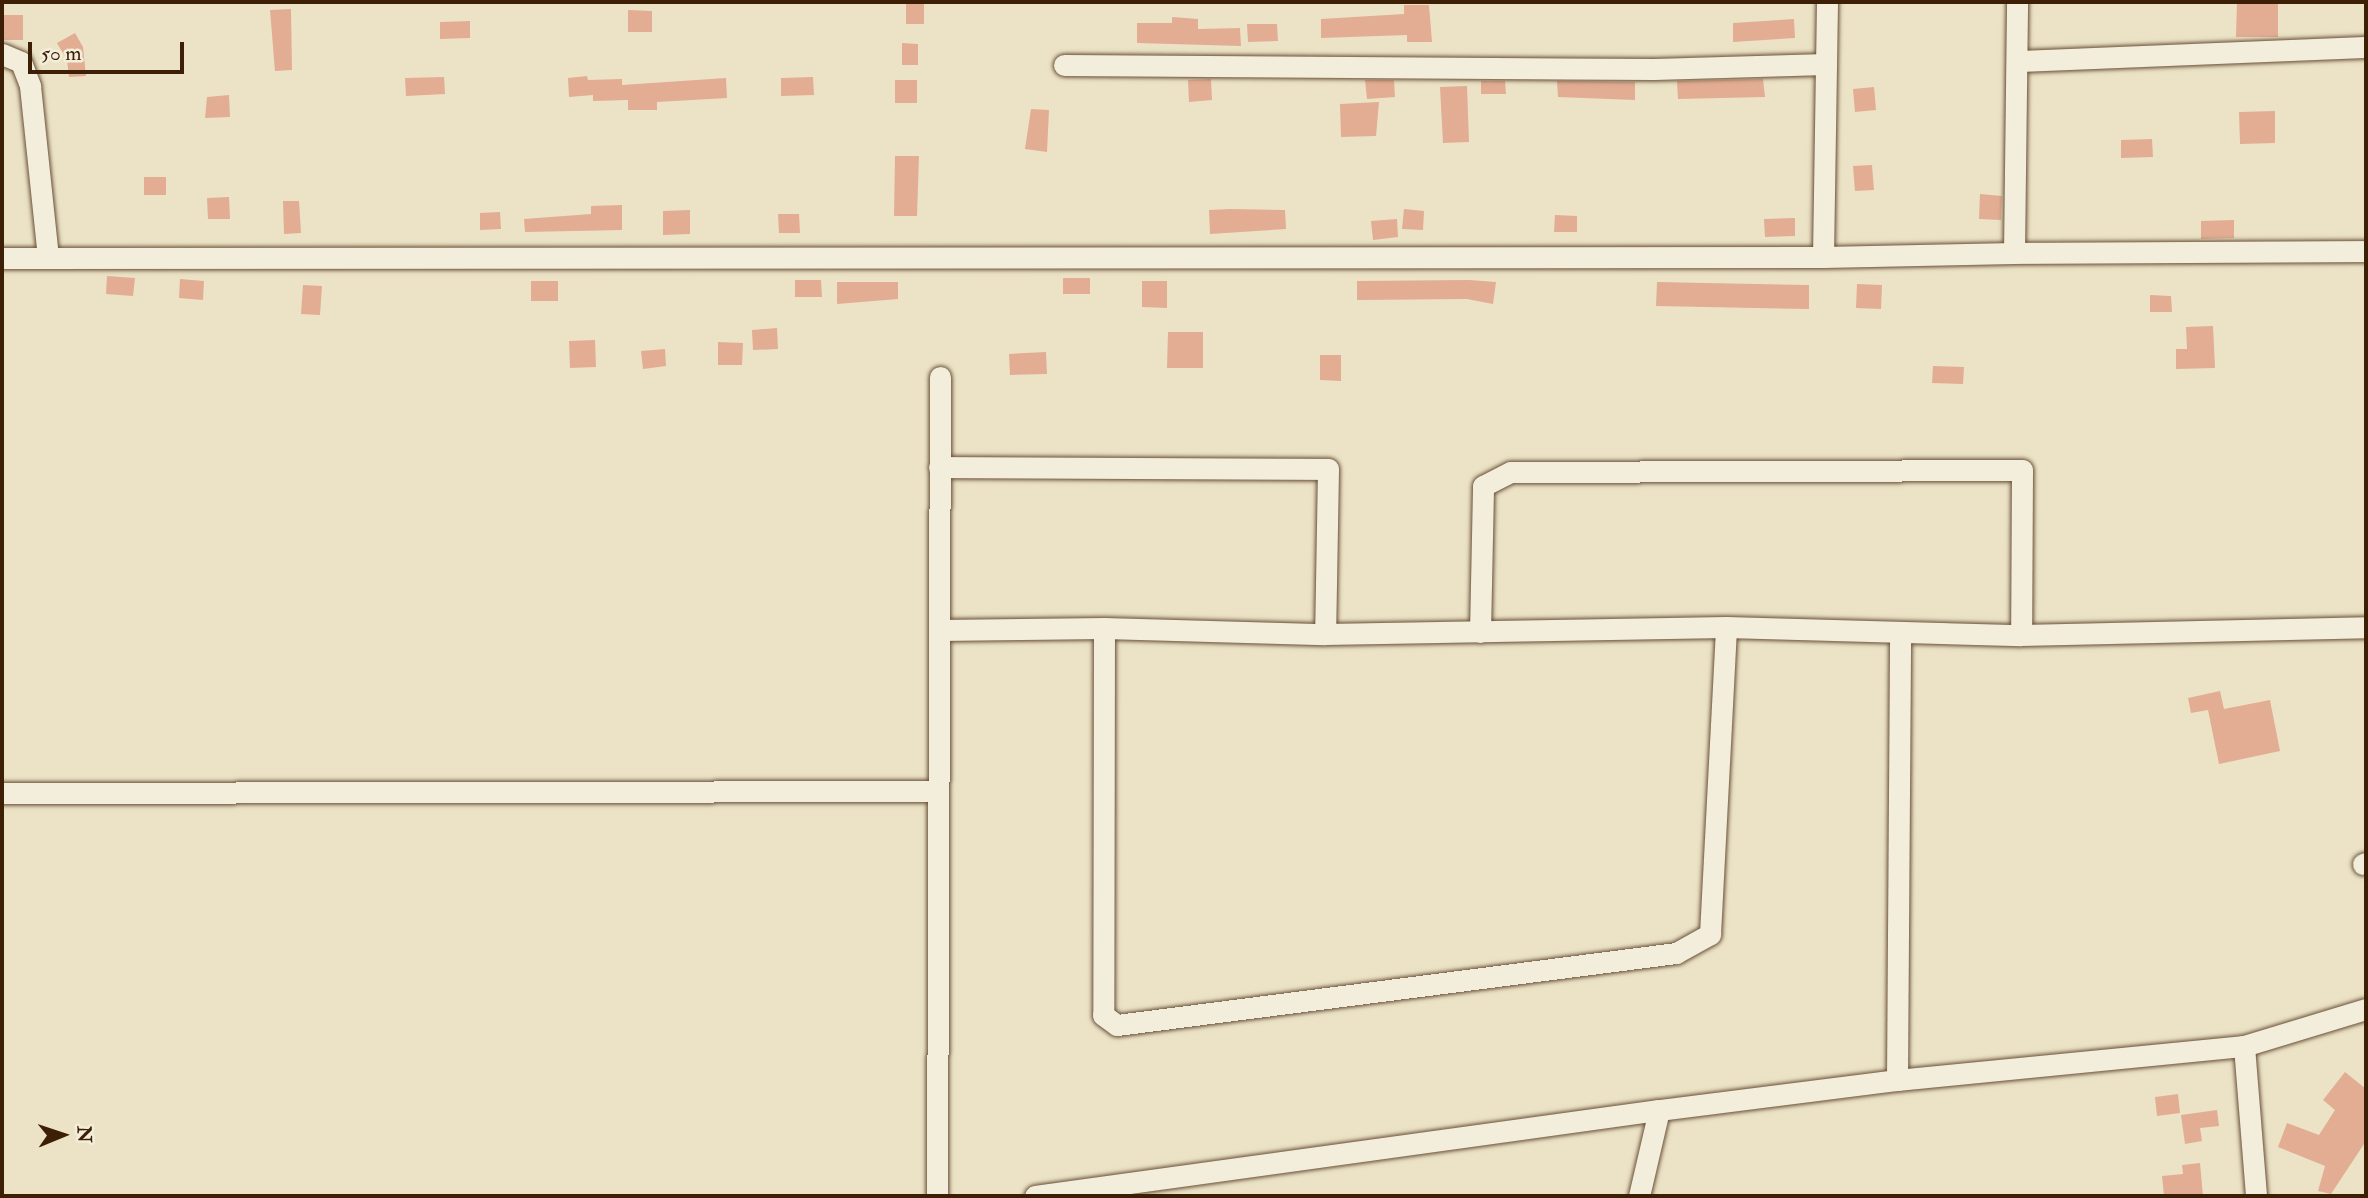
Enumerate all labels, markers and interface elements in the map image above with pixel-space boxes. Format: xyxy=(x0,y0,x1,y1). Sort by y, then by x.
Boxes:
scale bar xyxy=(32,28,187,72)
text: 50 m xyxy=(41,40,82,67)
north arrow xyxy=(28,1100,98,1170)
text: N xyxy=(72,1125,96,1143)

